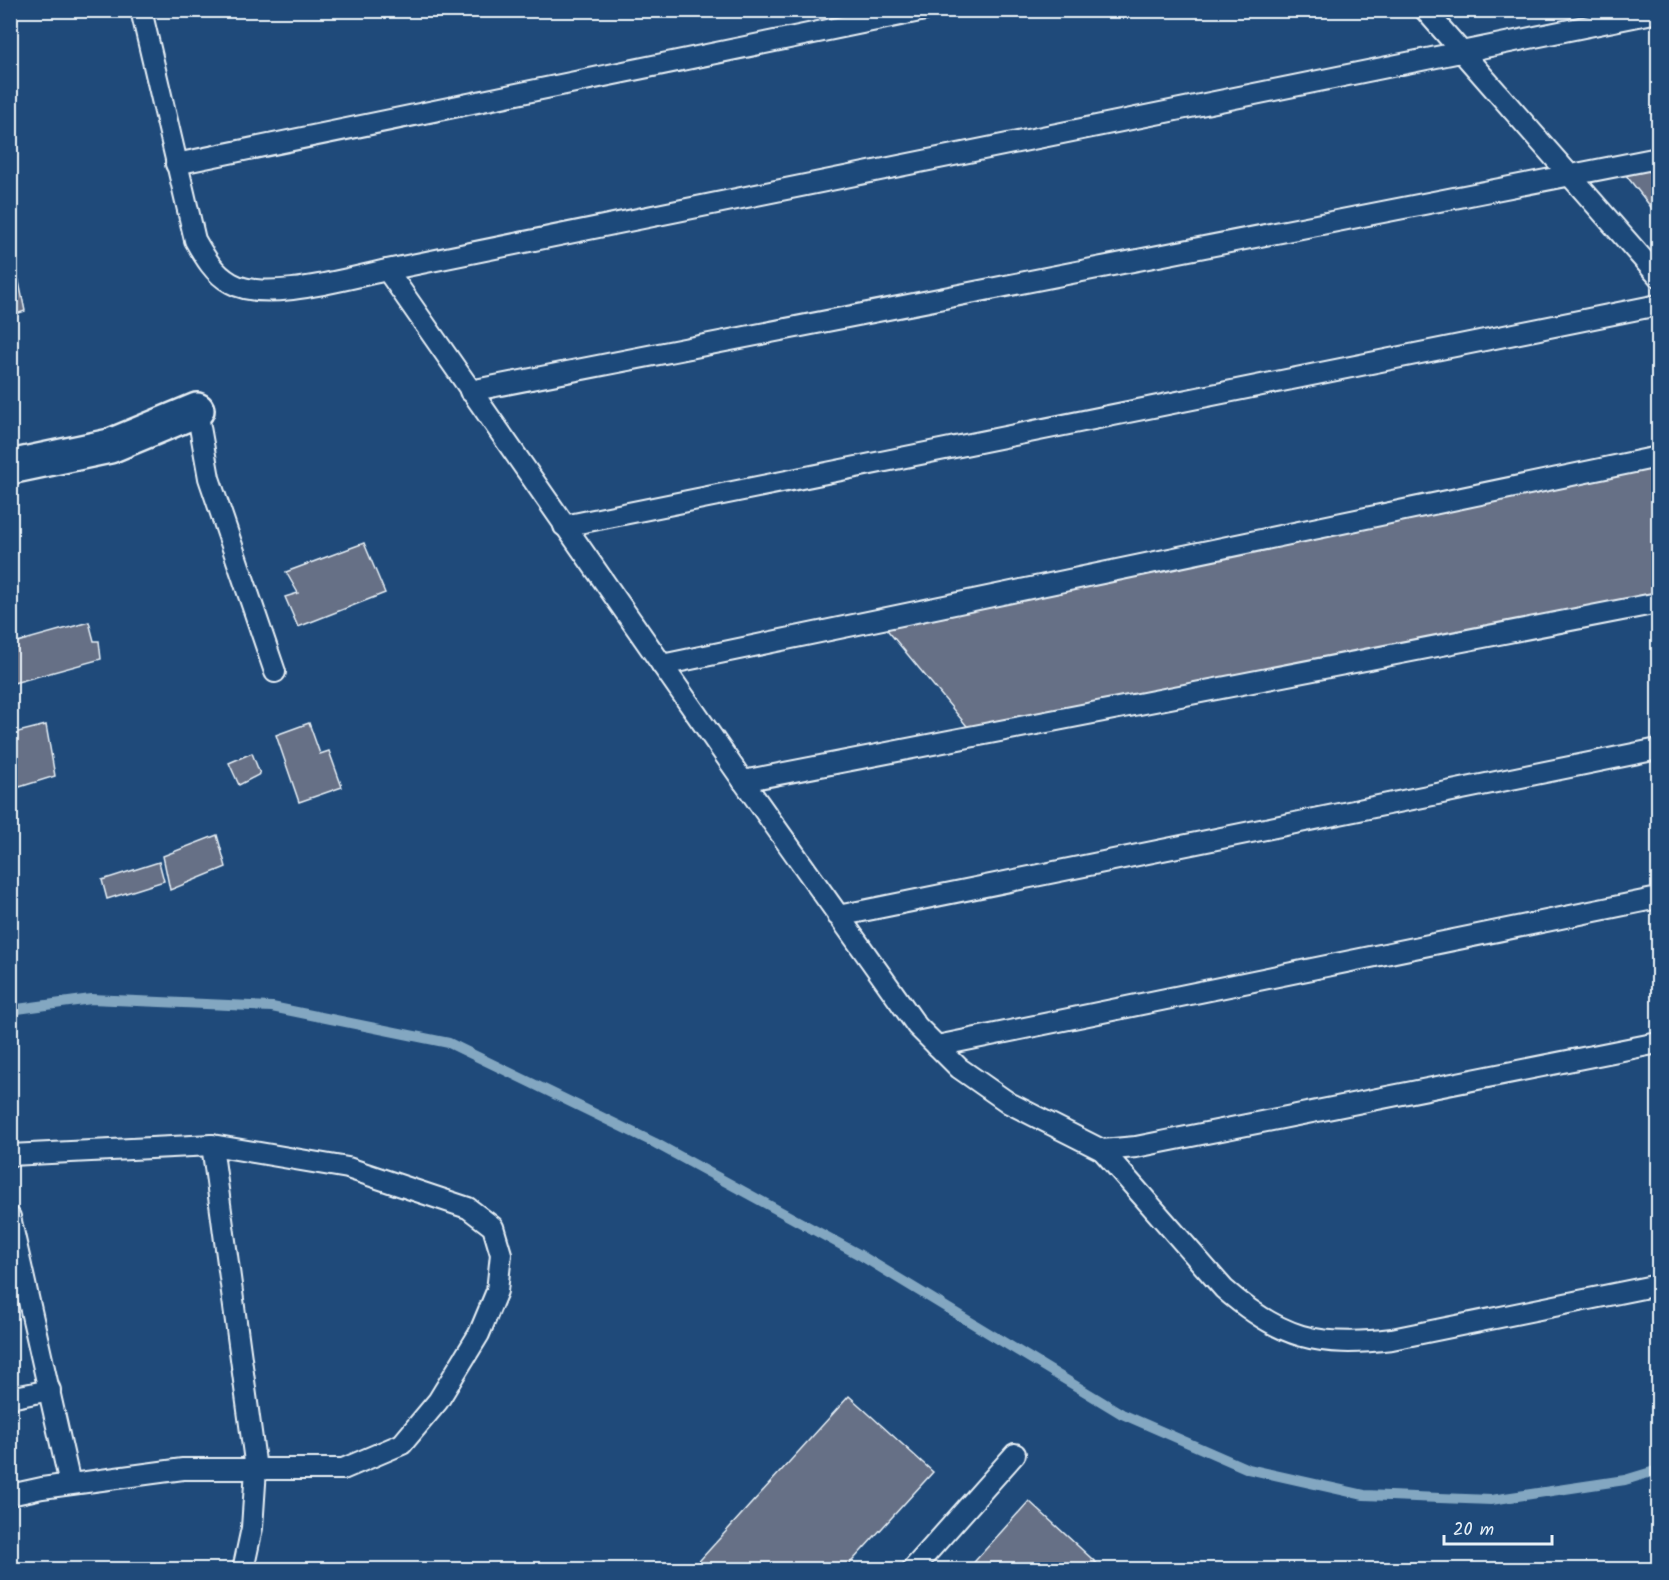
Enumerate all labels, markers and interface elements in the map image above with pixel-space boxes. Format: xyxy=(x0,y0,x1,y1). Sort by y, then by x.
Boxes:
scale bar xyxy=(1444,1508,1552,1546)
text: 20 m xyxy=(1453,1516,1494,1545)

